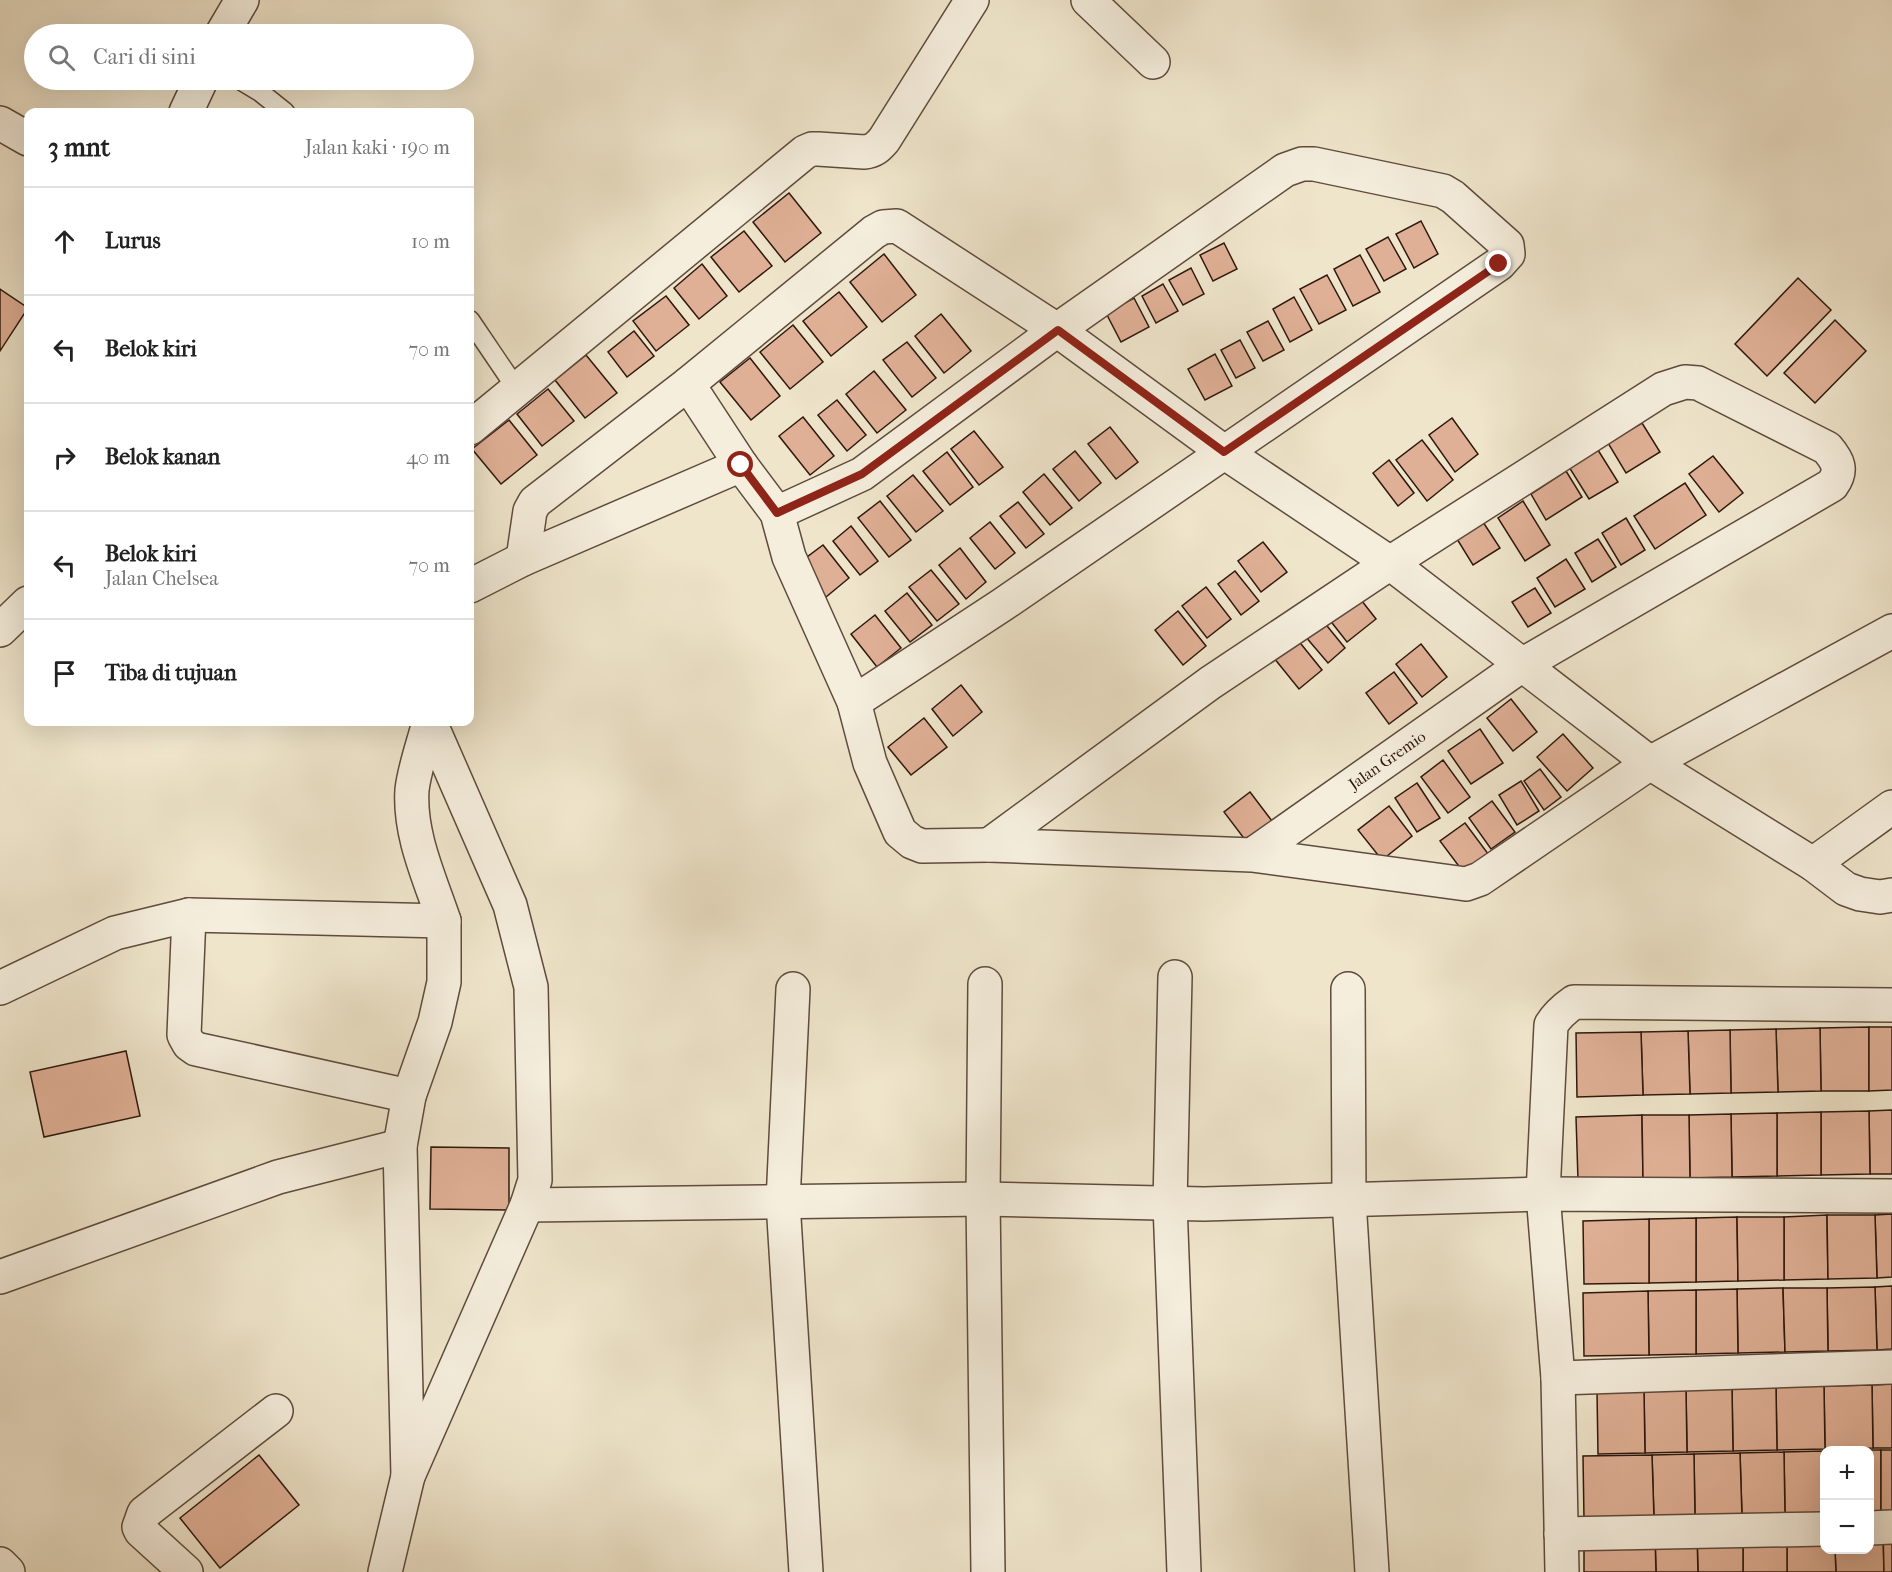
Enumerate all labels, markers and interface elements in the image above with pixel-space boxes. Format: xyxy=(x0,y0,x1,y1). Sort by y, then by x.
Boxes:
search box xyxy=(24,24,474,90)
icon: search xyxy=(45,41,78,74)
text: Cari di sini xyxy=(93,44,196,70)
text: 3 mnt xyxy=(48,132,110,163)
text: Jalan kaki · 190 m xyxy=(305,136,450,159)
icon: ahead xyxy=(48,225,81,258)
text: Lurus xyxy=(105,228,161,254)
text: 10 m xyxy=(411,230,450,253)
route end xyxy=(1485,250,1511,276)
icon: left xyxy=(48,333,81,366)
text: Belok kiri xyxy=(105,336,197,362)
text: 70 m xyxy=(408,338,450,361)
icon: right xyxy=(48,441,81,474)
text: Belok kanan xyxy=(105,444,220,470)
text: 40 m xyxy=(406,446,450,469)
route start xyxy=(727,451,753,477)
text: Belok kiri xyxy=(105,541,197,567)
icon: left xyxy=(48,549,81,582)
text: 70 m xyxy=(408,554,450,577)
text: Jalan Chelsea xyxy=(105,567,219,590)
icon: arrive xyxy=(48,657,81,690)
text: Tiba di tujuan xyxy=(105,660,237,686)
street label: Jalan Gremio xyxy=(1343,727,1429,795)
map controls xyxy=(1820,1446,1874,1554)
button: + xyxy=(1820,1446,1874,1500)
button: − xyxy=(1820,1500,1874,1554)

